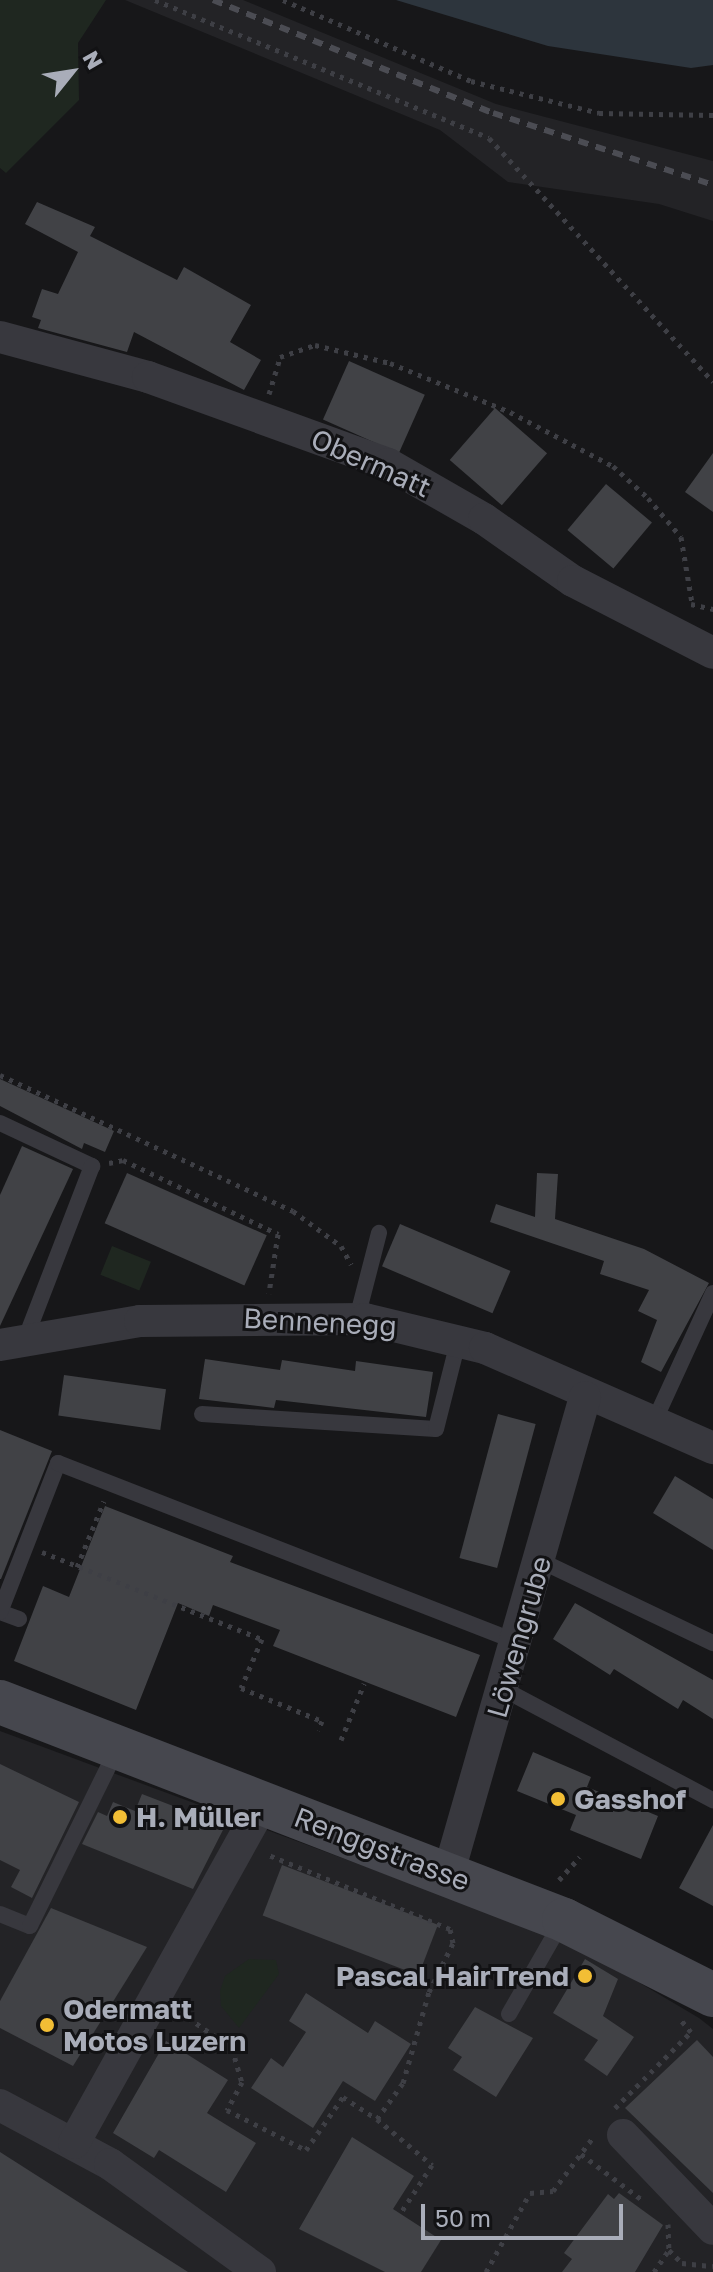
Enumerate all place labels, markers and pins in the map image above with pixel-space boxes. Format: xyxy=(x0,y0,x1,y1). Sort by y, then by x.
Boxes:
place label: Gasshof xyxy=(574,1782,686,1816)
marker: Gasshof xyxy=(549,1790,567,1808)
place label: H. Müller xyxy=(136,1800,261,1834)
marker: H. Müller xyxy=(111,1808,129,1826)
place label: Pascal HairTrend xyxy=(336,1959,569,1993)
marker: Pascal HairTrend xyxy=(576,1967,594,1985)
place label: Odermatt Motos Luzern xyxy=(63,1992,246,2058)
marker: Odermatt Motos Luzern xyxy=(38,2016,56,2034)

